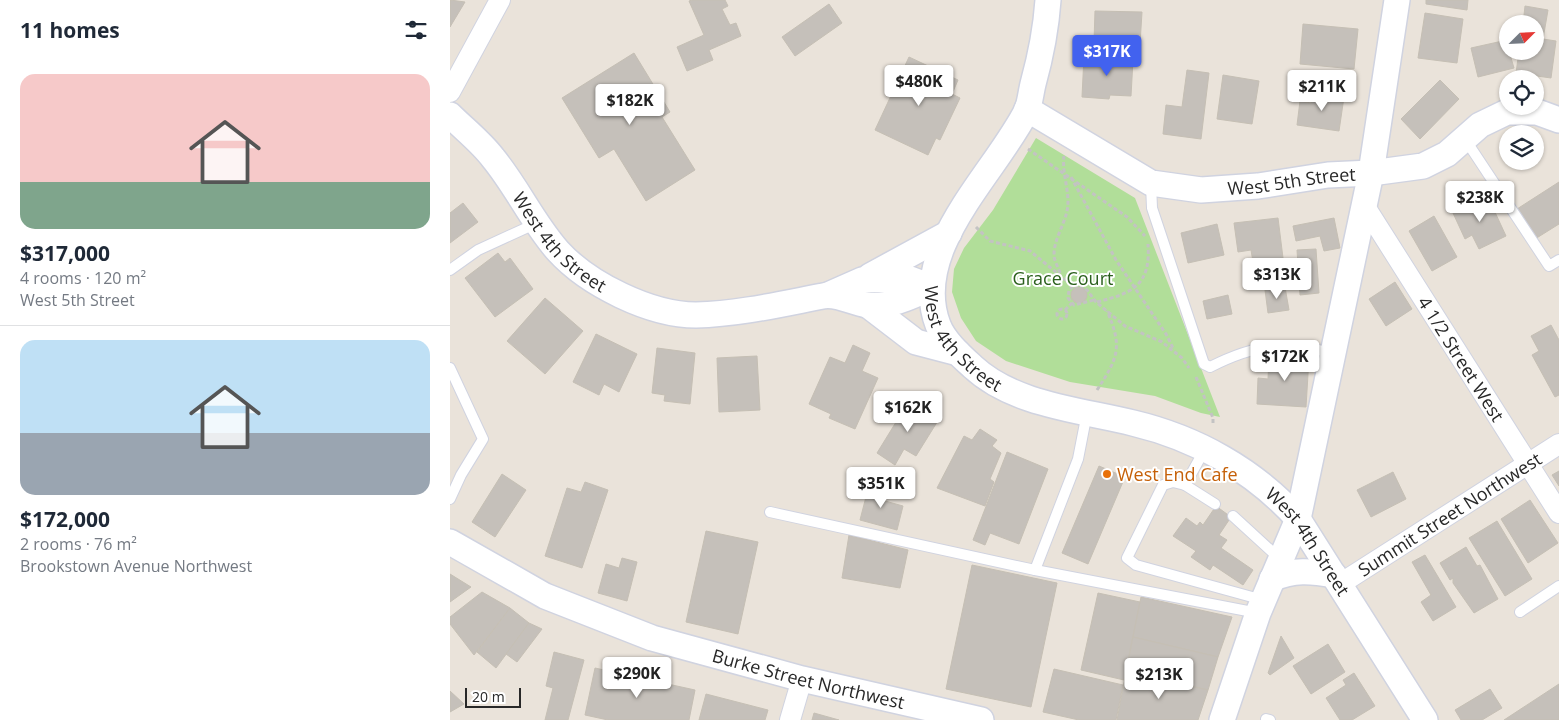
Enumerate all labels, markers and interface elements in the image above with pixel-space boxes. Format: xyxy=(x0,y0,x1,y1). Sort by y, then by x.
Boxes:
north arrow xyxy=(1499,15,1544,60)
map controls xyxy=(1499,15,1544,170)
text: 11 homes xyxy=(20,16,120,44)
icon: filters xyxy=(402,16,430,44)
pin: $317K xyxy=(1072,34,1142,77)
text: $317K xyxy=(1083,40,1131,62)
pin: $480K xyxy=(884,64,954,107)
text: $480K xyxy=(895,70,943,92)
pin: $211K xyxy=(1287,70,1357,112)
button: locate xyxy=(1499,70,1544,115)
text: $211K xyxy=(1298,75,1346,97)
pin: $182K xyxy=(595,84,665,126)
text: $182K xyxy=(606,89,654,111)
icon: home xyxy=(180,107,270,197)
button: layers xyxy=(1499,125,1544,170)
street label: West 5th Street xyxy=(1227,162,1356,200)
pin: $238K xyxy=(1445,180,1515,223)
text: $238K xyxy=(1456,186,1504,208)
street label: West 4th Street xyxy=(508,187,611,297)
text: $317,000 xyxy=(20,239,110,267)
pin: $313K xyxy=(1242,258,1312,300)
text: $313K xyxy=(1253,263,1301,285)
park label: Grace Court xyxy=(1013,266,1113,290)
text: 4 rooms · 120 m² xyxy=(20,267,146,289)
street label: West 4th Street xyxy=(920,285,1006,397)
text: West 5th Street xyxy=(20,289,135,311)
street label: 4 1/2 Street West xyxy=(1413,292,1510,426)
pin: $172K xyxy=(1250,340,1320,382)
text: $172K xyxy=(1261,345,1309,367)
icon: home xyxy=(180,372,270,462)
pin: $162K xyxy=(873,390,943,433)
text: $162K xyxy=(884,396,932,418)
street label: Summit Street Northwest xyxy=(1353,446,1546,582)
place label: West End Cafe xyxy=(1117,462,1238,486)
pin: $351K xyxy=(846,466,916,509)
marker: West End Cafe xyxy=(1101,468,1113,480)
text: $351K xyxy=(857,472,905,494)
street label: West 4th Street xyxy=(1261,482,1355,600)
text: $172,000 xyxy=(20,505,110,533)
text: 2 rooms · 76 m² xyxy=(20,533,137,555)
text: Brookstown Avenue Northwest xyxy=(20,555,252,577)
street label: Burke Street Northwest xyxy=(710,643,907,714)
pin: $290K xyxy=(602,656,672,699)
pin: $213K xyxy=(1124,658,1194,700)
text: $290K xyxy=(613,662,661,684)
text: $213K xyxy=(1135,663,1183,685)
scale bar xyxy=(465,685,521,708)
text: 20 m xyxy=(472,687,505,706)

